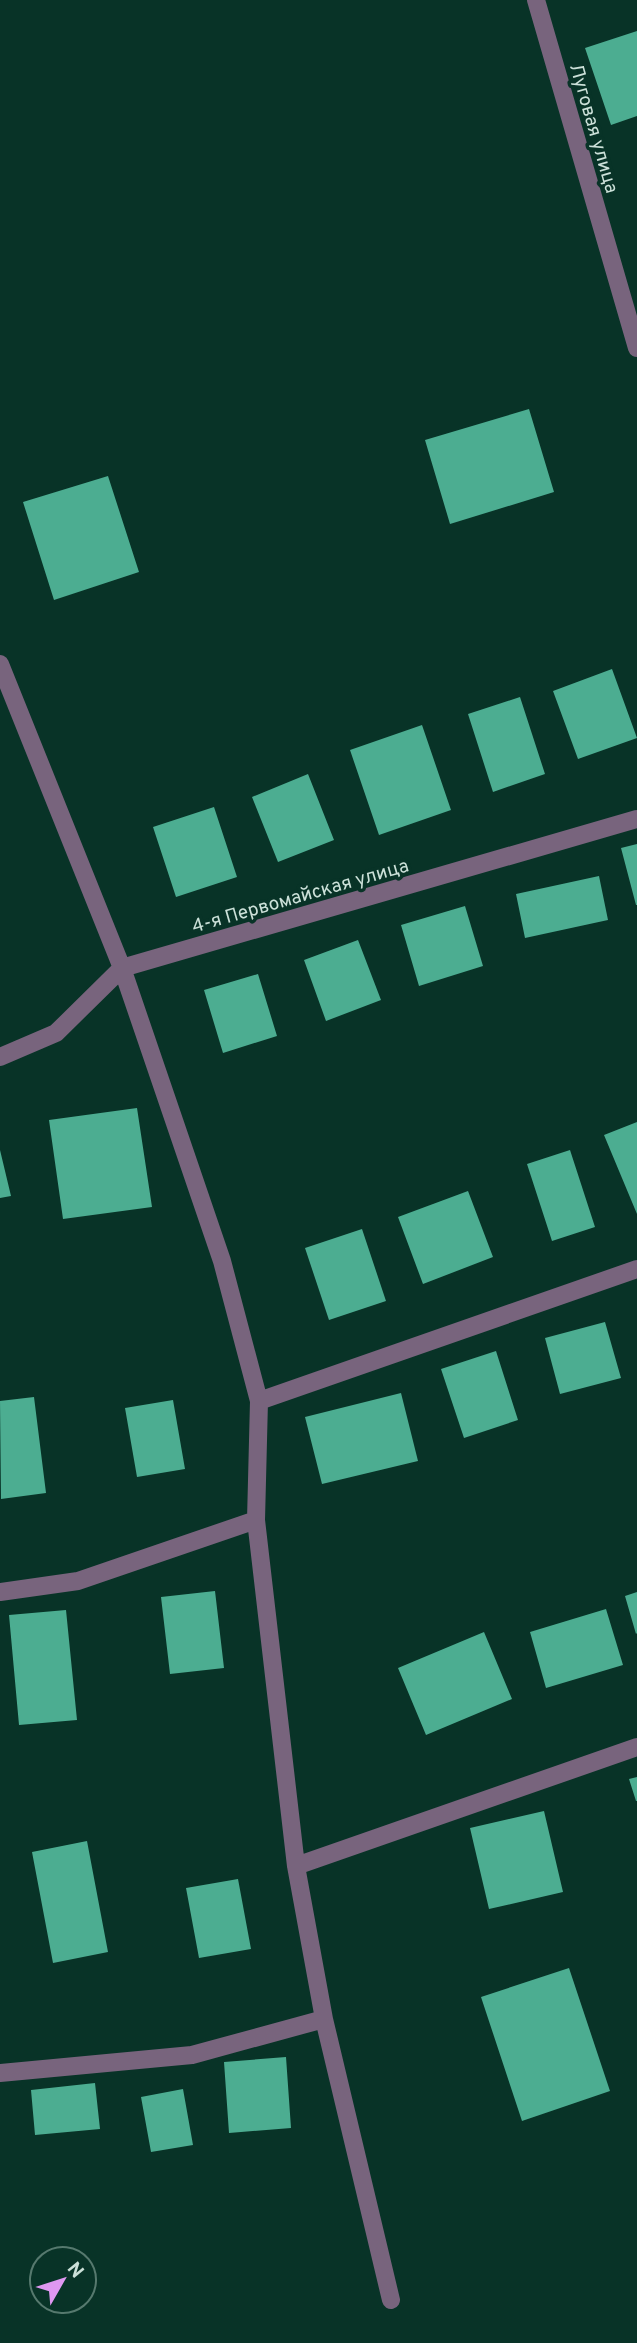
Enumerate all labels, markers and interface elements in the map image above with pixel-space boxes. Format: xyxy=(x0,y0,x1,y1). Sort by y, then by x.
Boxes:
street label: Луговая улица xyxy=(563,61,623,196)
street label: 4-я Первомайская улица xyxy=(189,854,412,939)
north arrow xyxy=(28,2245,98,2315)
text: N xyxy=(61,2258,88,2283)

